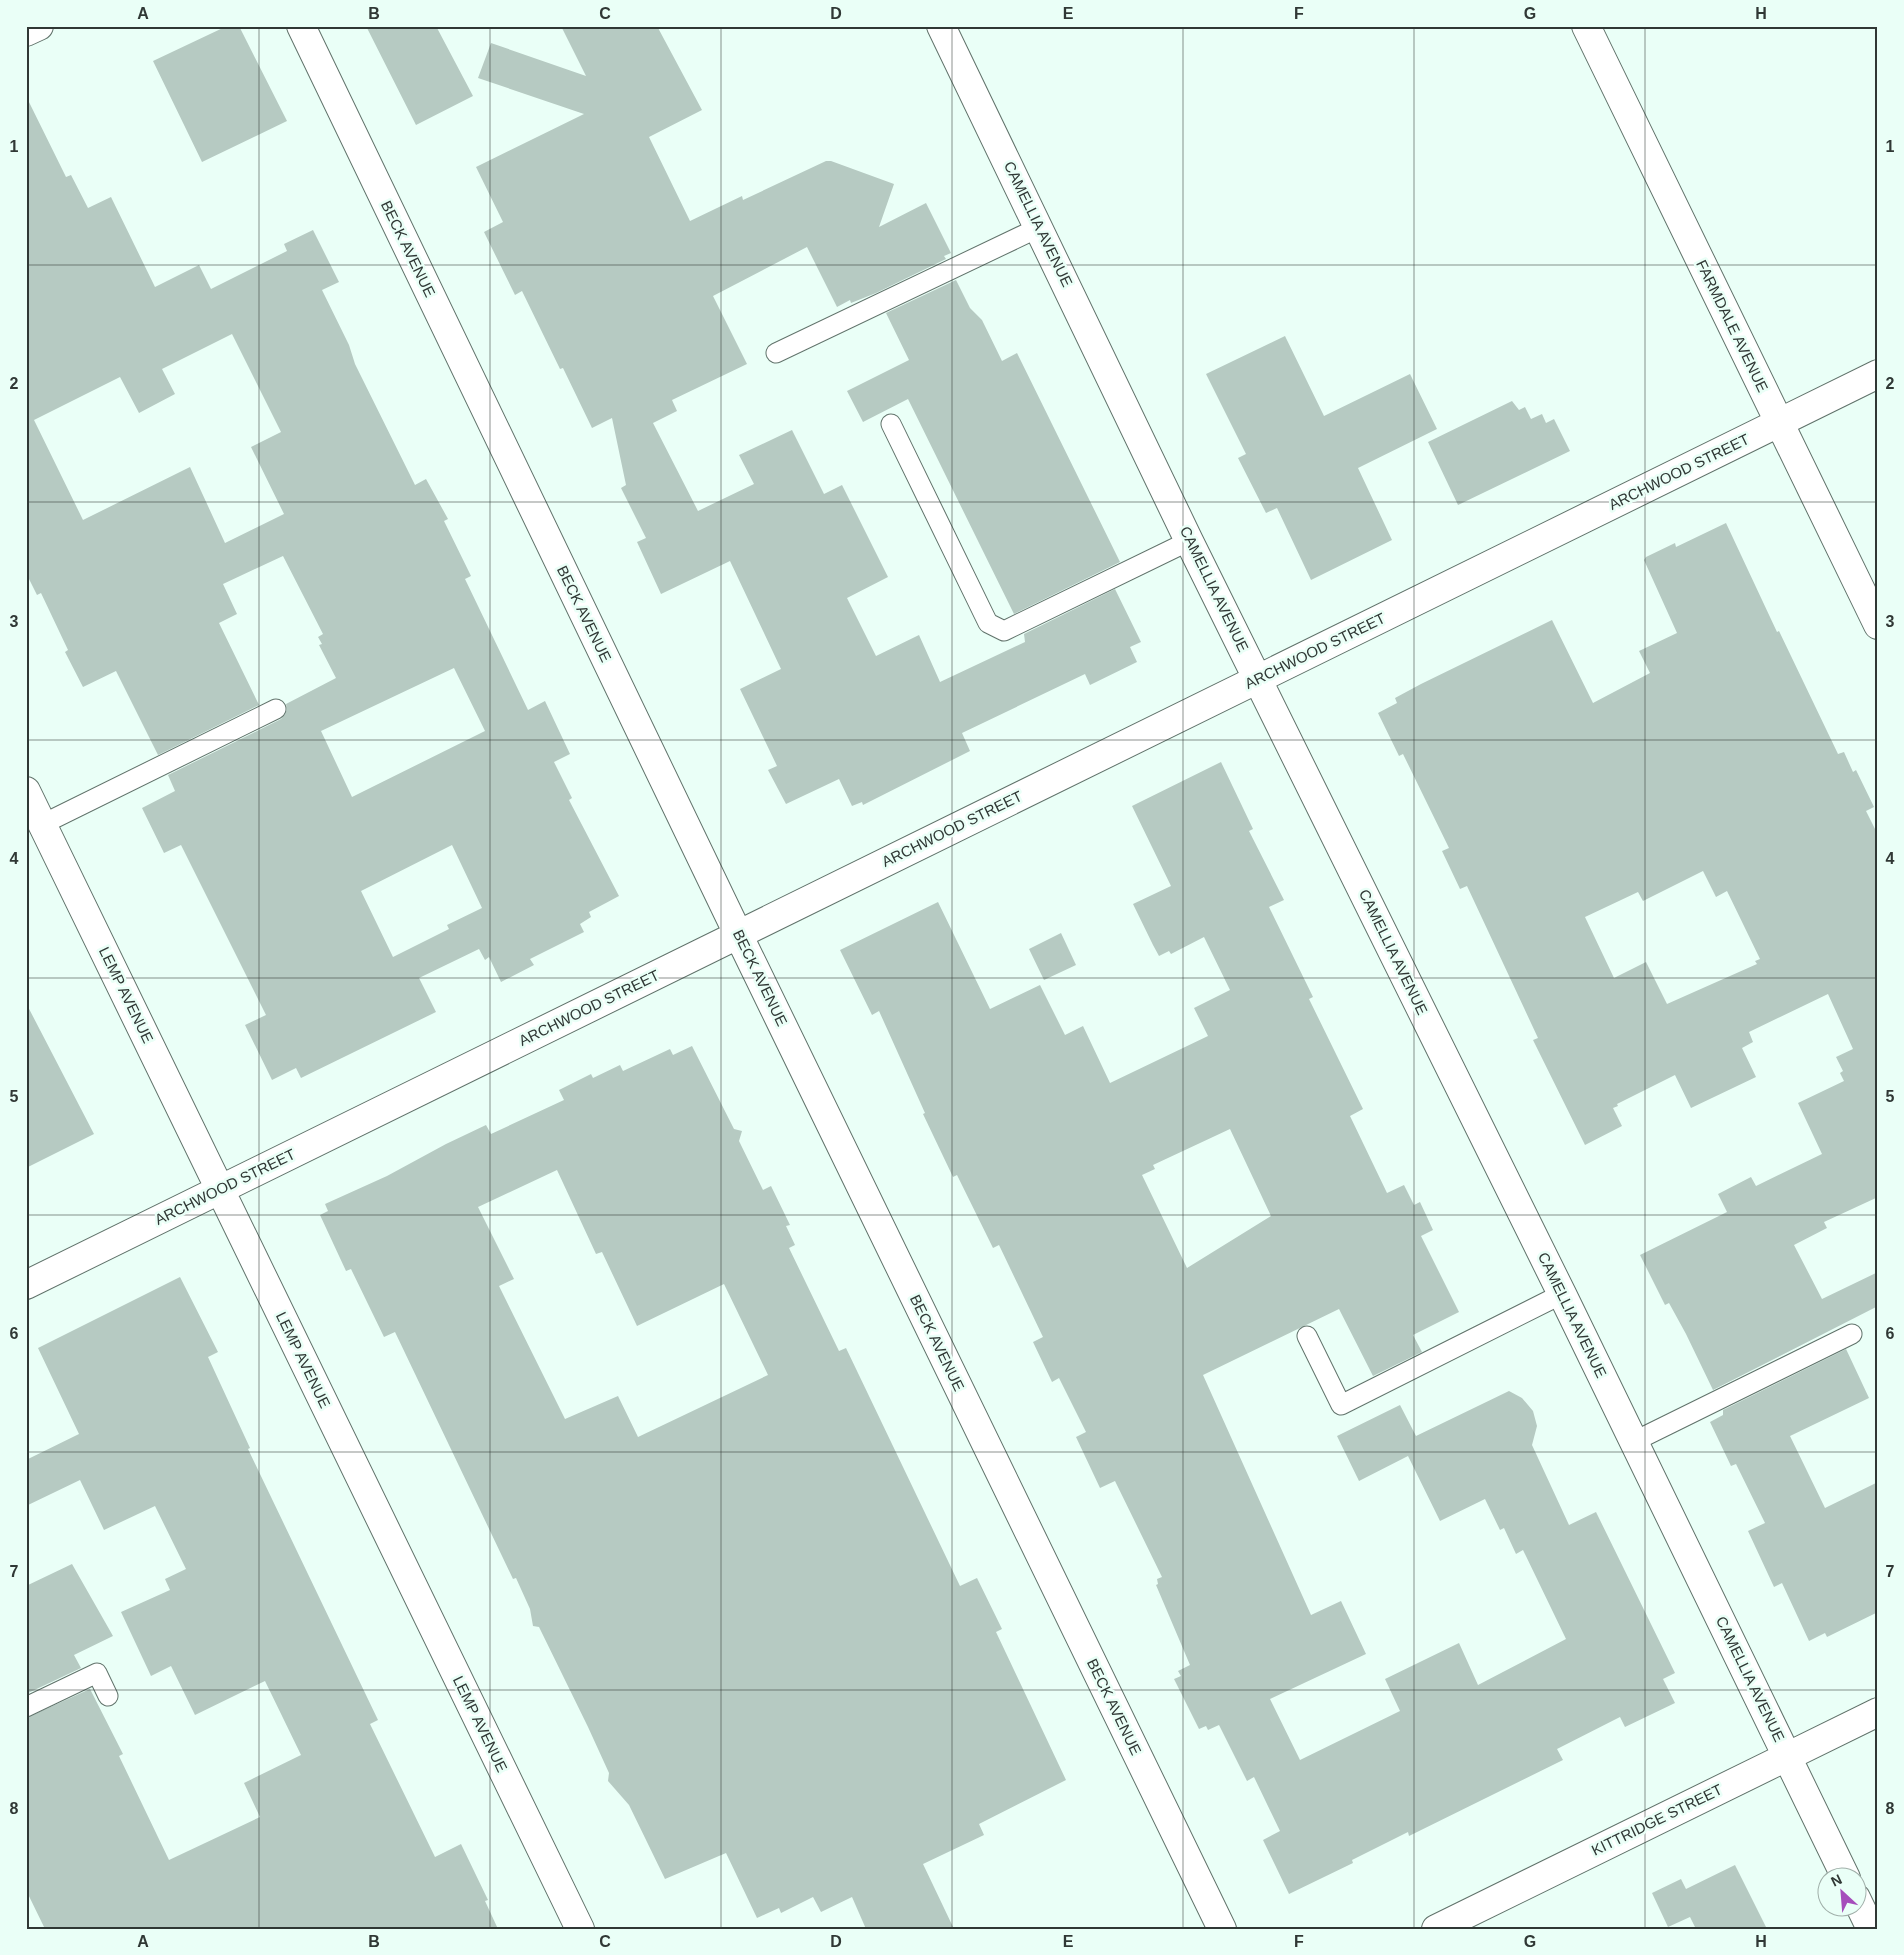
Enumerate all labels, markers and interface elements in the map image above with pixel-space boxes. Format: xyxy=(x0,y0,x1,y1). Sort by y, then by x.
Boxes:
text: A xyxy=(137,5,149,22)
text: B xyxy=(368,5,380,22)
text: C xyxy=(599,5,611,22)
text: D xyxy=(830,5,842,22)
text: E xyxy=(1063,5,1074,22)
text: F xyxy=(1294,5,1304,22)
text: G xyxy=(1524,5,1536,22)
text: H xyxy=(1755,5,1767,22)
text: 1 xyxy=(10,138,19,155)
text: 1 xyxy=(1886,138,1895,155)
street label: CAMELLIA AVENUE xyxy=(1001,158,1076,289)
street label: BECK AVENUE xyxy=(378,198,439,300)
street label: FARMDALE AVENUE xyxy=(1693,257,1772,395)
text: 2 xyxy=(10,375,19,392)
text: 2 xyxy=(1886,375,1895,392)
street label: ARCHWOOD STREET xyxy=(1606,430,1752,513)
street label: CAMELLIA AVENUE xyxy=(1177,523,1252,654)
street label: BECK AVENUE xyxy=(554,563,615,665)
street label: ARCHWOOD STREET xyxy=(1242,609,1388,692)
text: 3 xyxy=(10,613,19,630)
text: 3 xyxy=(1886,613,1895,630)
street label: ARCHWOOD STREET xyxy=(879,787,1025,870)
text: 4 xyxy=(10,850,19,867)
text: 4 xyxy=(1886,850,1895,867)
street label: CAMELLIA AVENUE xyxy=(1356,886,1431,1017)
street label: BECK AVENUE xyxy=(730,927,791,1029)
street label: LEMP AVENUE xyxy=(96,944,157,1045)
street label: ARCHWOOD STREET xyxy=(516,966,662,1049)
text: 5 xyxy=(10,1088,19,1105)
text: 5 xyxy=(1886,1088,1895,1105)
street label: ARCHWOOD STREET xyxy=(152,1145,298,1228)
street label: CAMELLIA AVENUE xyxy=(1535,1249,1610,1380)
street label: BECK AVENUE xyxy=(907,1292,968,1394)
street label: LEMP AVENUE xyxy=(273,1309,334,1410)
text: 6 xyxy=(10,1325,19,1342)
text: 6 xyxy=(1886,1325,1895,1342)
text: 7 xyxy=(10,1563,19,1580)
text: 7 xyxy=(1886,1563,1895,1580)
street label: CAMELLIA AVENUE xyxy=(1713,1613,1788,1744)
street label: BECK AVENUE xyxy=(1084,1656,1145,1758)
street label: LEMP AVENUE xyxy=(450,1673,511,1774)
street label: KITTRIDGE STREET xyxy=(1589,1780,1725,1859)
text: 8 xyxy=(10,1800,19,1817)
text: 8 xyxy=(1886,1800,1895,1817)
north arrow xyxy=(1816,1868,1866,1918)
text: N xyxy=(1828,1871,1844,1890)
text: A xyxy=(137,1933,149,1950)
text: B xyxy=(368,1933,380,1950)
text: C xyxy=(599,1933,611,1950)
text: D xyxy=(830,1933,842,1950)
text: E xyxy=(1063,1933,1074,1950)
text: F xyxy=(1294,1933,1304,1950)
text: G xyxy=(1524,1933,1536,1950)
text: H xyxy=(1755,1933,1767,1950)

